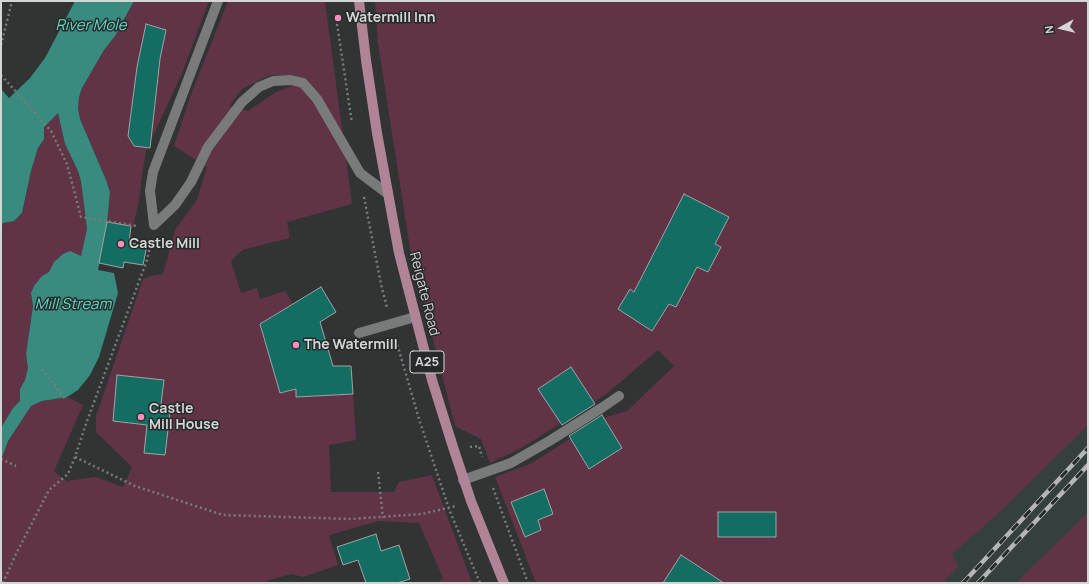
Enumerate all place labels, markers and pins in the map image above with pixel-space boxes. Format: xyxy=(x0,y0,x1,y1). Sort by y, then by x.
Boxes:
place label: Watermill Inn xyxy=(346,10,435,26)
marker: Watermill Inn xyxy=(333,13,343,23)
place label: Castle Mill xyxy=(129,236,200,252)
marker: Castle Mill xyxy=(116,239,126,249)
place label: The Watermill xyxy=(304,337,398,353)
marker: The Watermill xyxy=(291,340,301,350)
place label: Castle Mill House xyxy=(149,401,219,434)
marker: Castle Mill House xyxy=(136,412,146,422)

